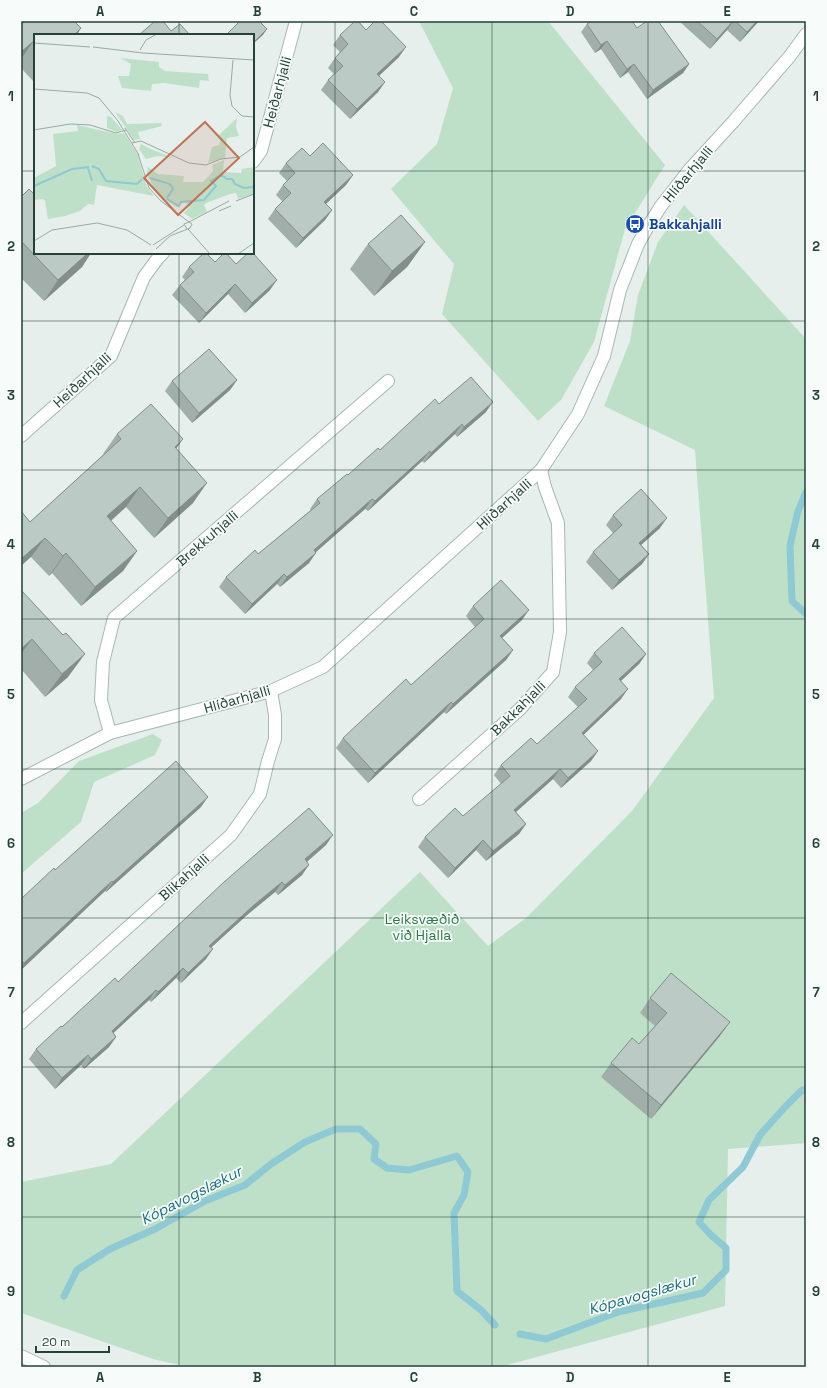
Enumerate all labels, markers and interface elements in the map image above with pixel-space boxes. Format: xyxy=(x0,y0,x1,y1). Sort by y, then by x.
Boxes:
text: A xyxy=(96,3,105,20)
text: B xyxy=(253,3,262,20)
text: C xyxy=(410,3,418,20)
text: D xyxy=(566,3,575,20)
text: E xyxy=(723,3,731,20)
inset map xyxy=(34,34,254,254)
street label: Heiðarhjalli xyxy=(259,54,295,130)
text: 1 xyxy=(8,88,14,105)
text: 1 xyxy=(813,88,819,105)
street label: Hlíðarhjalli xyxy=(659,142,717,206)
bus stop icon: Bakkahjalli xyxy=(624,213,646,235)
place label: Bakkahjalli xyxy=(649,215,722,233)
text: 2 xyxy=(7,238,15,255)
text: 2 xyxy=(812,238,820,255)
street label: Heiðarhjalli xyxy=(49,348,115,412)
text: 3 xyxy=(7,387,15,404)
text: 3 xyxy=(812,387,820,404)
street label: Hlíðarhjalli xyxy=(473,474,535,534)
street label: Brekkuhjalli xyxy=(172,506,242,570)
text: 4 xyxy=(7,536,15,553)
text: 4 xyxy=(812,536,820,553)
street label: Bakkahjalli xyxy=(487,677,549,739)
street label: Hlíðarhjalli xyxy=(202,681,272,717)
text: 5 xyxy=(7,686,15,703)
text: 5 xyxy=(812,686,820,703)
text: 6 xyxy=(7,835,15,852)
text: 6 xyxy=(812,835,820,852)
street label: Blikahjalli xyxy=(155,850,213,904)
park label: Leiksvæðið við Hjalla xyxy=(385,910,459,944)
text: 7 xyxy=(7,984,15,1001)
text: 7 xyxy=(812,984,820,1001)
text: 8 xyxy=(7,1134,15,1151)
text: 8 xyxy=(812,1134,820,1151)
water label: Kópavogslækur xyxy=(137,1161,246,1229)
water label: Kópavogslækur xyxy=(586,1269,699,1318)
text: 9 xyxy=(7,1283,15,1300)
text: 9 xyxy=(812,1283,820,1300)
scale bar xyxy=(36,1328,109,1354)
text: 20 m xyxy=(42,1334,70,1350)
text: A xyxy=(96,1369,105,1386)
text: B xyxy=(253,1369,262,1386)
text: C xyxy=(410,1369,418,1386)
text: D xyxy=(566,1369,575,1386)
text: E xyxy=(723,1369,731,1386)

